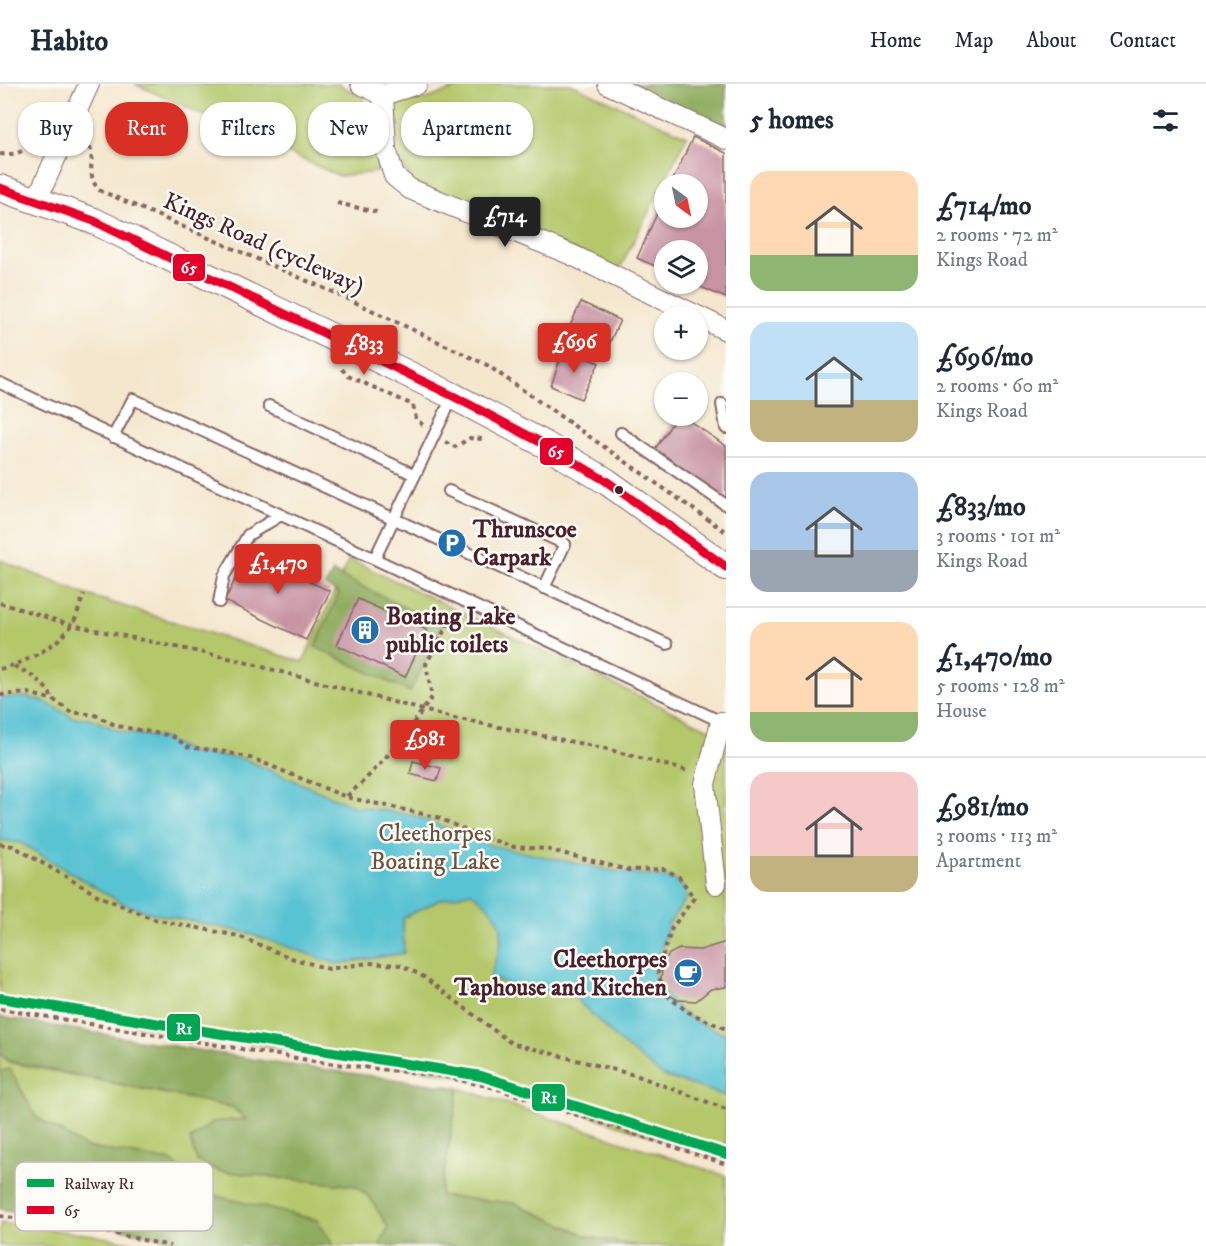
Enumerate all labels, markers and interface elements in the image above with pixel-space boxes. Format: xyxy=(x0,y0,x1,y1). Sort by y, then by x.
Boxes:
text: Habito xyxy=(30,24,108,59)
text: Home xyxy=(870,28,922,54)
text: Map xyxy=(955,28,993,54)
text: About xyxy=(1026,28,1077,54)
text: Contact xyxy=(1110,28,1176,54)
chip: Buy xyxy=(18,102,93,156)
chip: Rent xyxy=(105,102,188,156)
chip: Filters xyxy=(200,102,296,156)
chip: New xyxy=(308,102,389,156)
chip: Apartment xyxy=(401,102,533,156)
text: 5 homes xyxy=(750,104,834,137)
icon: filters xyxy=(1149,104,1182,137)
north arrow xyxy=(654,174,708,228)
map controls xyxy=(654,174,708,426)
street label: Kings Road (cycleway) xyxy=(158,186,369,302)
text: £714/mo xyxy=(936,190,1031,223)
icon: home xyxy=(798,195,870,267)
pin: £714 xyxy=(469,197,541,248)
text: £714 xyxy=(483,204,527,229)
text: 2 rooms · 72 m² xyxy=(936,223,1058,248)
button: layers xyxy=(654,240,708,294)
text: Kings Road xyxy=(936,248,1028,273)
line badge: 65 xyxy=(172,253,206,282)
text: 65 xyxy=(181,258,197,278)
button: + xyxy=(654,306,708,360)
pin: £696 xyxy=(538,323,610,374)
pin: £833 xyxy=(328,325,400,376)
text: £696 xyxy=(552,330,596,355)
text: £833 xyxy=(345,332,383,357)
text: £696/mo xyxy=(936,341,1033,374)
icon: home xyxy=(798,346,870,418)
button: − xyxy=(654,372,708,426)
text: 2 rooms · 60 m² xyxy=(936,374,1058,399)
text: Kings Road xyxy=(936,399,1028,424)
line badge: 65 xyxy=(539,437,574,466)
text: 65 xyxy=(548,442,564,462)
unlabelled marker xyxy=(613,484,625,496)
text: £833/mo xyxy=(936,491,1026,524)
icon: home xyxy=(798,496,870,568)
place label: Thrunscoe Carpark xyxy=(472,515,577,573)
text: 3 rooms · 101 m² xyxy=(936,524,1060,549)
parking icon: Thrunscoe Carpark xyxy=(436,527,468,559)
pin: £1,470 xyxy=(229,544,327,595)
text: Kings Road xyxy=(936,549,1028,574)
text: £1,470 xyxy=(248,551,308,576)
place label: Boating Lake public toilets xyxy=(385,602,515,660)
building icon: Boating Lake public toilets xyxy=(349,614,381,646)
text: £1,470/mo xyxy=(936,641,1052,674)
icon: home xyxy=(798,646,870,718)
text: 5 rooms · 128 m² xyxy=(936,674,1065,699)
text: House xyxy=(936,699,987,724)
pin: £981 xyxy=(389,720,461,771)
text: £981 xyxy=(404,727,446,752)
text: £981/mo xyxy=(936,791,1029,824)
icon: home xyxy=(798,796,870,868)
park label: Cleethorpes Boating Lake xyxy=(370,819,500,877)
text: 3 rooms · 113 m² xyxy=(936,824,1057,849)
text: Apartment xyxy=(936,849,1021,874)
place label: Cleethorpes Taphouse and Kitchen xyxy=(453,945,667,1003)
cafe icon: Cleethorpes Taphouse and Kitchen xyxy=(672,957,704,989)
line badge: R1 xyxy=(166,1013,201,1042)
text: R1 xyxy=(176,1019,192,1039)
line badge: R1 xyxy=(531,1083,566,1112)
text: R1 xyxy=(541,1088,557,1108)
legend xyxy=(15,1162,213,1231)
text: Railway R1 xyxy=(64,1174,135,1194)
text: 65 xyxy=(64,1201,80,1221)

